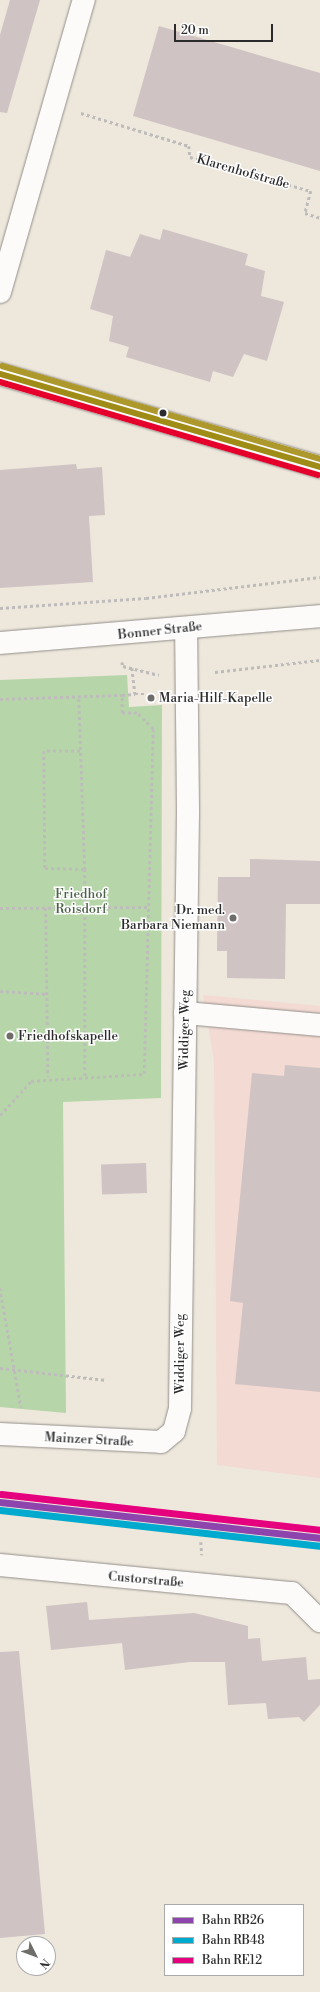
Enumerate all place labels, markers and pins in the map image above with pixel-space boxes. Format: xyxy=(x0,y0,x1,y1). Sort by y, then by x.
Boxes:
unlabelled marker xyxy=(158,408,168,418)
place label: Maria-Hilf-Kapelle xyxy=(159,690,272,706)
marker: Maria-Hilf-Kapelle xyxy=(146,693,156,703)
place label: Dr. med. Barbara Niemann xyxy=(121,903,225,934)
marker: Dr. med. Barbara Niemann xyxy=(228,913,238,923)
place label: Friedhofskapelle xyxy=(18,1028,118,1044)
marker: Friedhofskapelle xyxy=(5,1031,15,1041)

